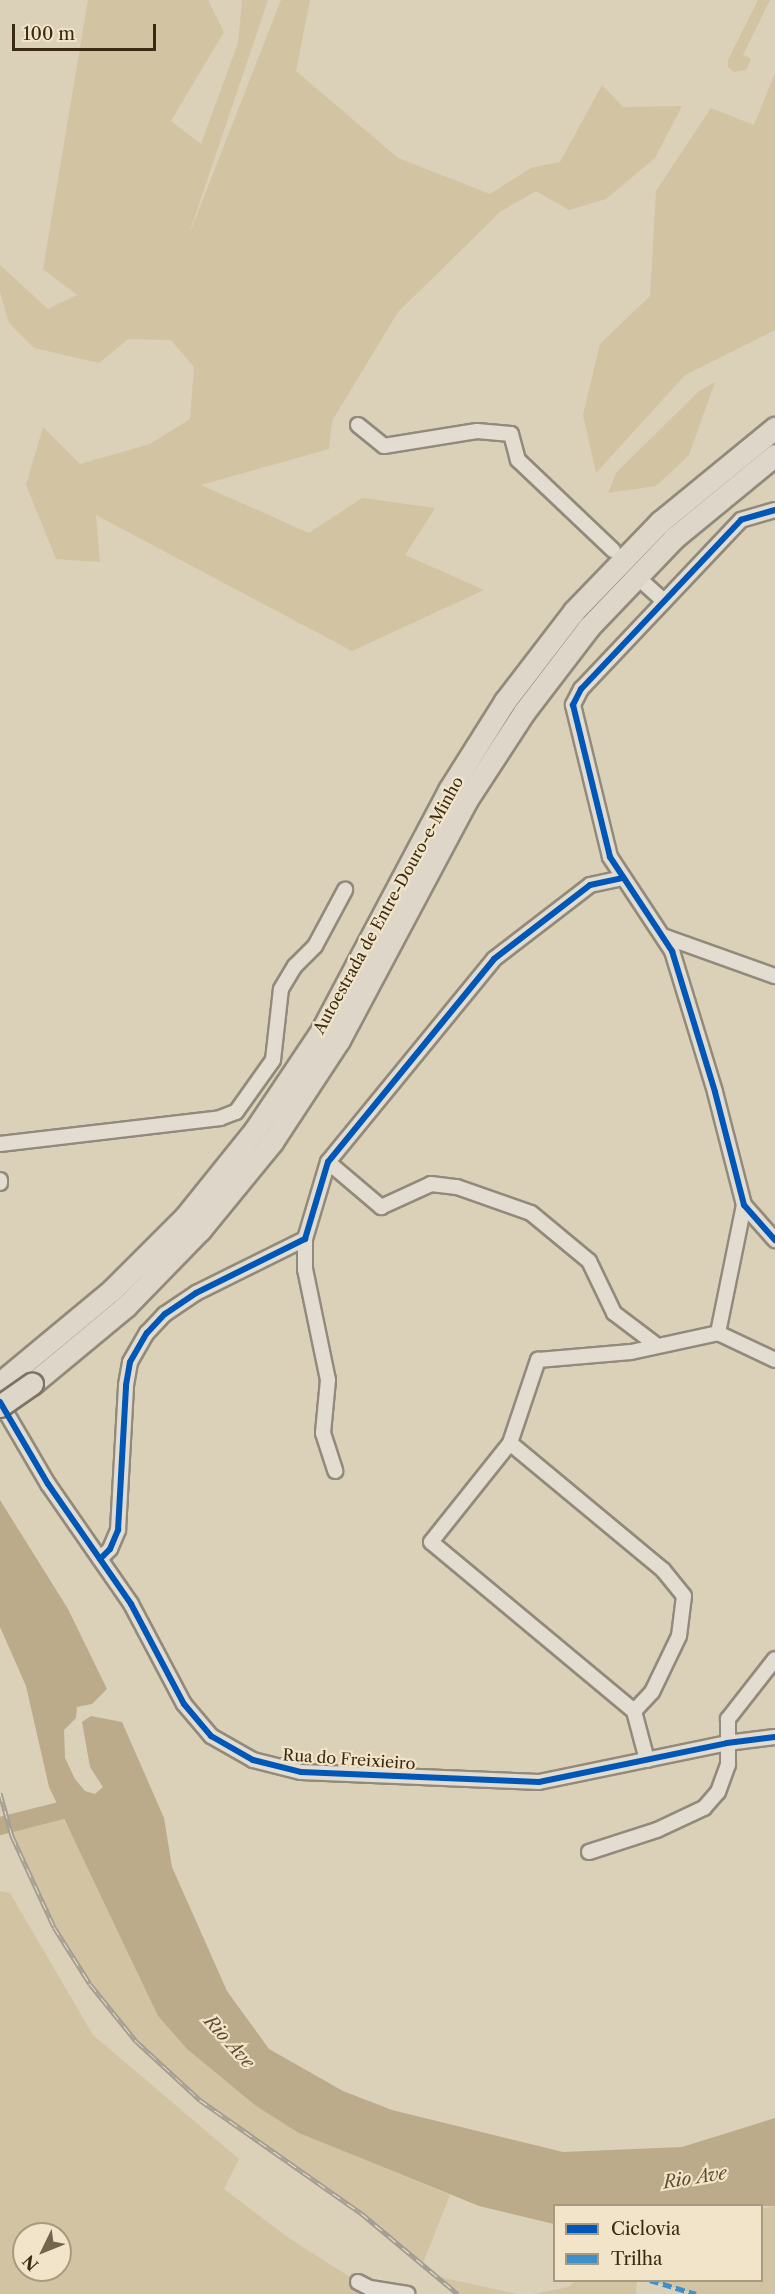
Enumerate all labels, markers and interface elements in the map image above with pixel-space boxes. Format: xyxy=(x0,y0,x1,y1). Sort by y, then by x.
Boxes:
scale bar xyxy=(15,12,159,50)
text: 100 m xyxy=(23,23,75,45)
street label: Autoestrada de Entre-Douro-e-Minho xyxy=(309,773,467,1037)
street label: Rua do Freixieiro xyxy=(282,1745,416,1773)
water label: Rio Ave xyxy=(199,2011,259,2073)
water label: Rio Ave xyxy=(662,2162,728,2194)
legend xyxy=(553,2204,763,2282)
text: Ciclovia xyxy=(611,2218,680,2240)
north arrow xyxy=(12,2222,72,2282)
text: Trilha xyxy=(611,2248,663,2270)
text: N xyxy=(18,2251,42,2275)

